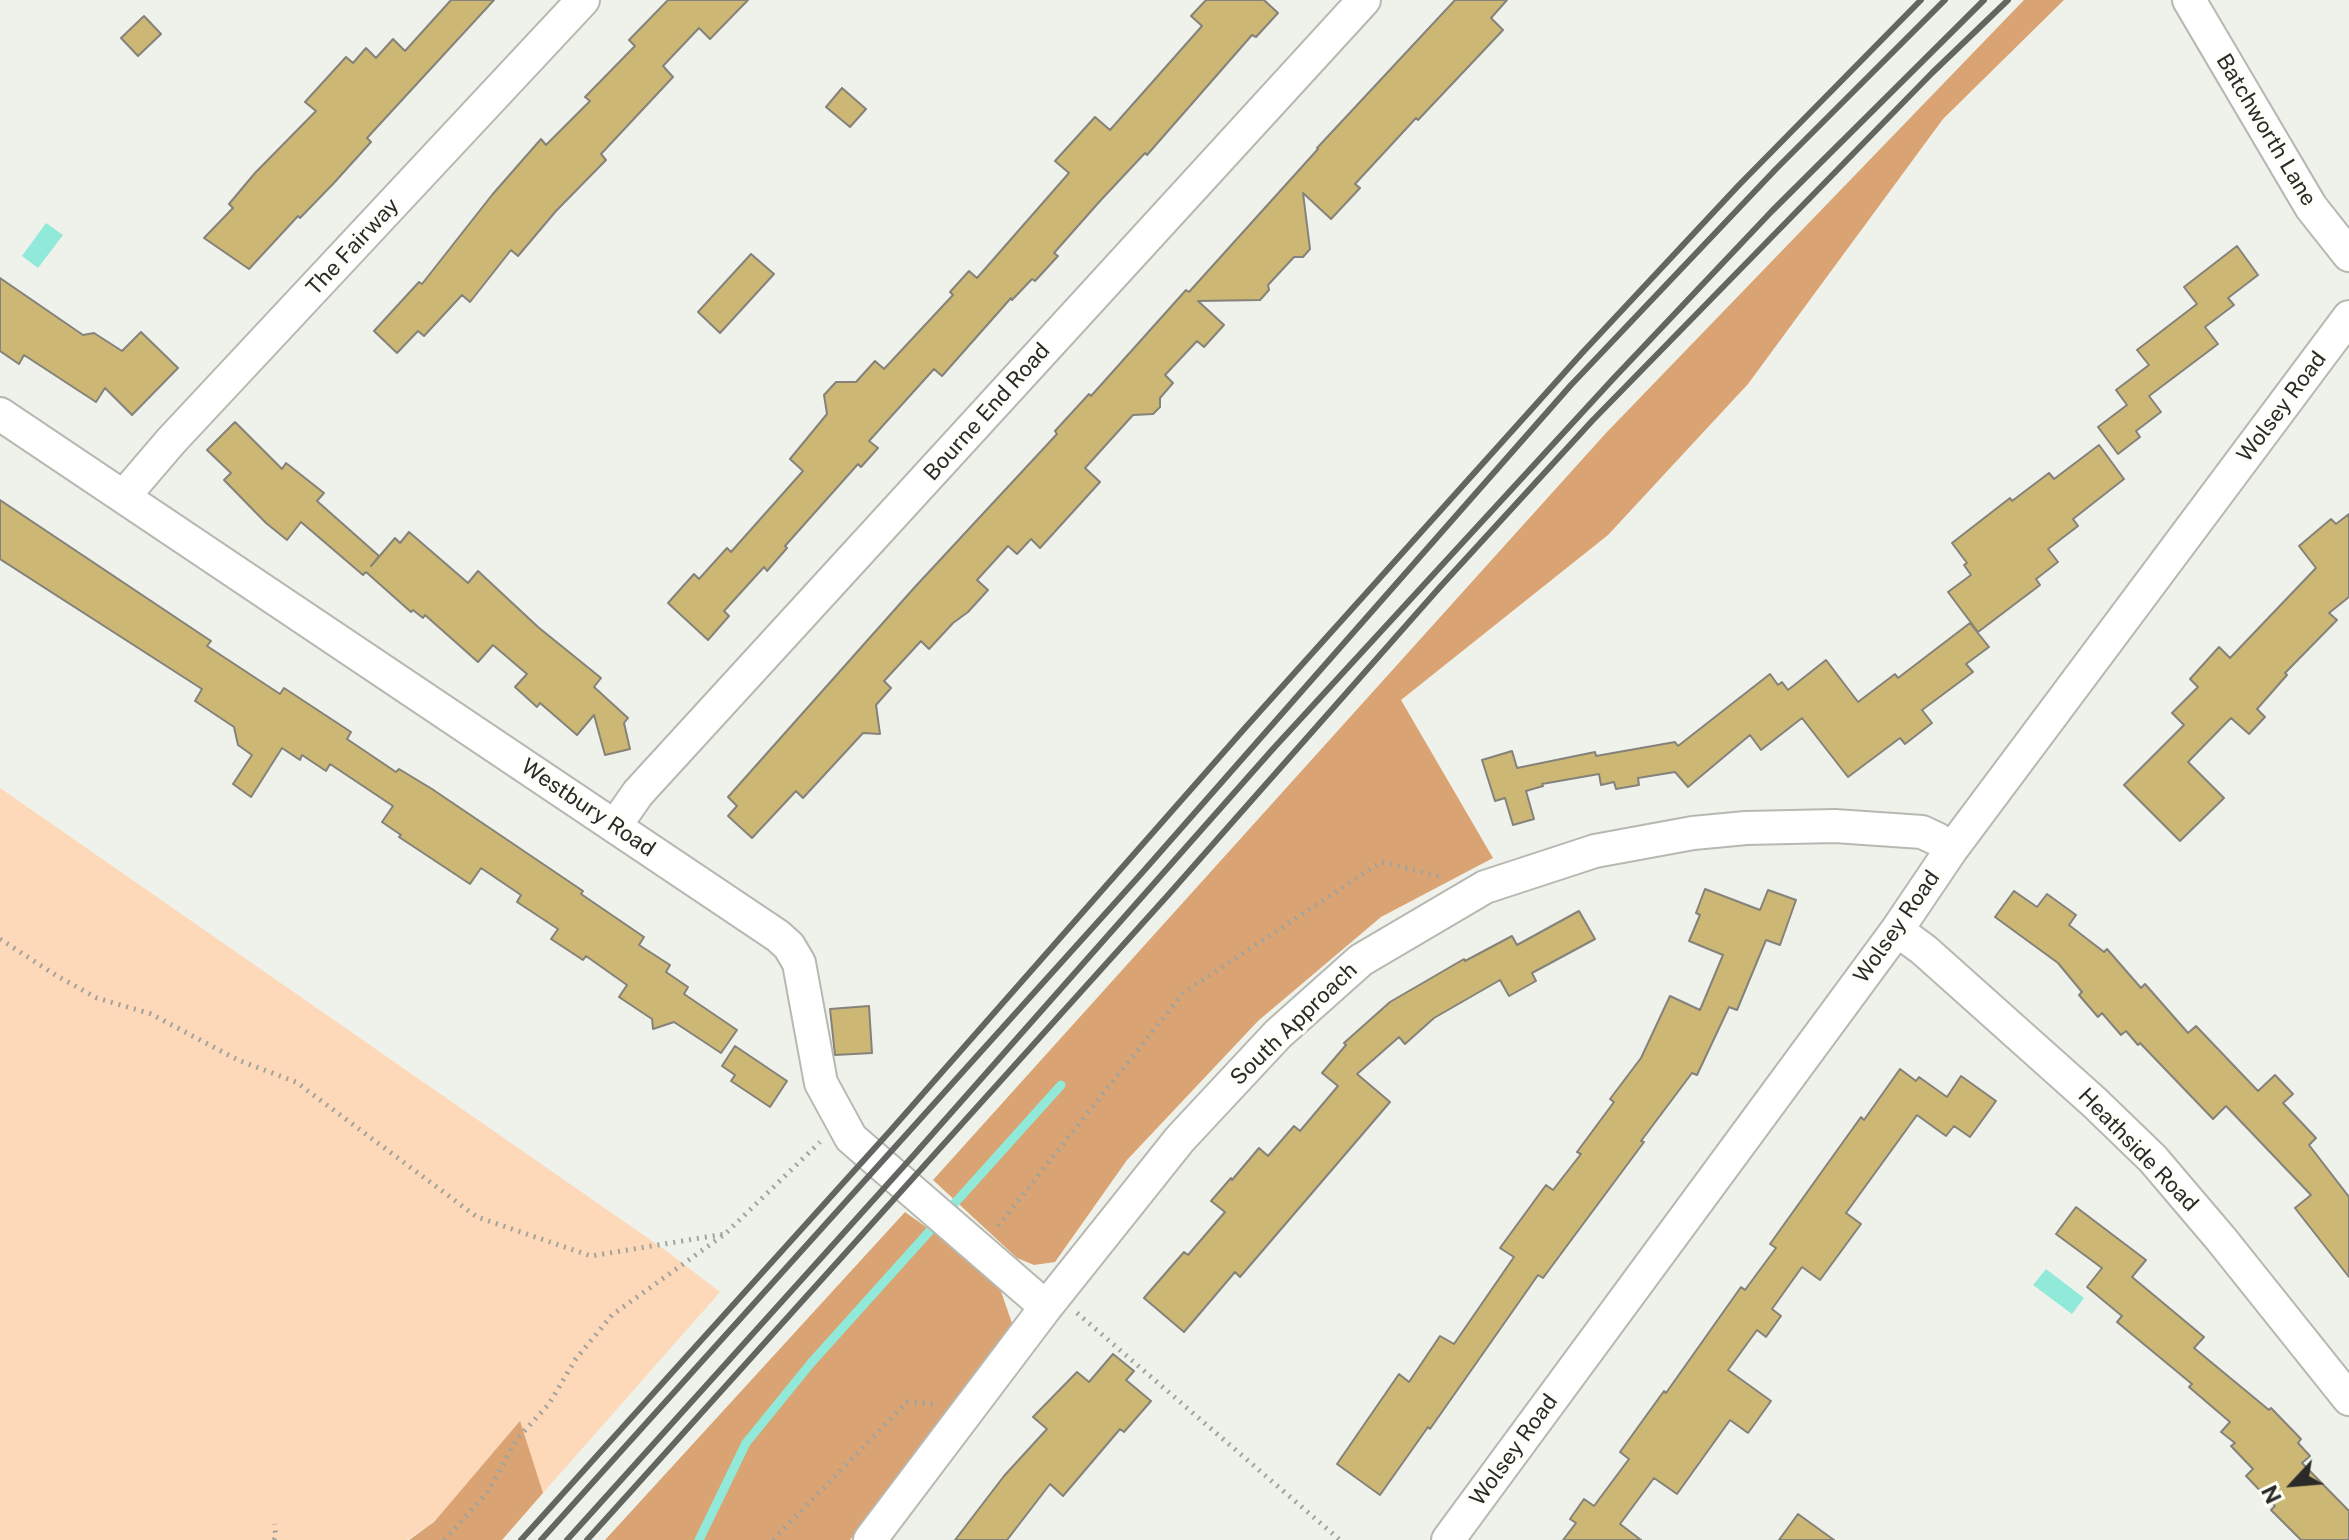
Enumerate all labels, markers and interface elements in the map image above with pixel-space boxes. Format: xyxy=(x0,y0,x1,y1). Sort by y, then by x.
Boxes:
street label: Batchworth Lane xyxy=(2210,49,2322,211)
street label: The Fairway xyxy=(301,193,405,301)
street label: Bourne End Road xyxy=(918,338,1056,486)
street label: Wolsey Road xyxy=(2232,347,2332,467)
street label: Westbury Road xyxy=(516,753,660,863)
street label: Wolsey Road xyxy=(1848,866,1946,988)
street label: South Approach xyxy=(1225,957,1363,1091)
street label: Heathside Road xyxy=(2072,1083,2204,1217)
street label: Wolsey Road xyxy=(1465,1389,1563,1511)
north arrow xyxy=(2253,1444,2333,1524)
text: N xyxy=(2256,1481,2287,1508)

